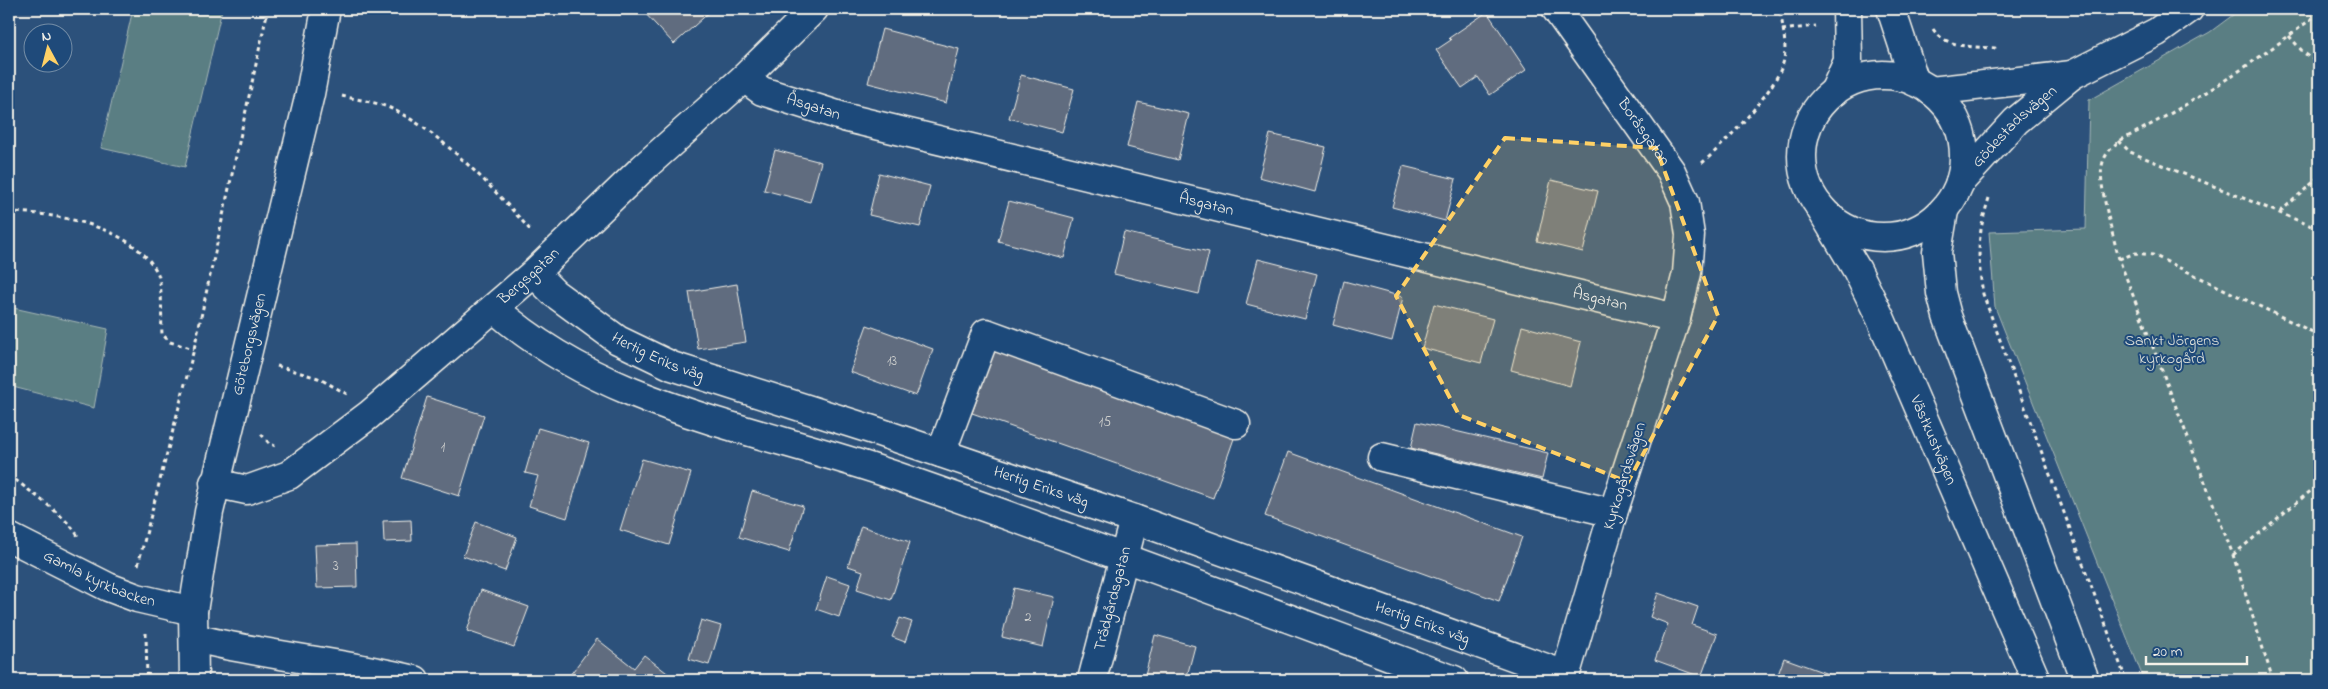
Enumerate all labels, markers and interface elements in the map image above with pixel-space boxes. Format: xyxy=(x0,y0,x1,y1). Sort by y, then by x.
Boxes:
north arrow xyxy=(22,22,72,72)
text: N xyxy=(41,26,53,48)
street label: Gödestadsvägen xyxy=(1967,80,2063,173)
street label: Åsgatan xyxy=(783,87,844,127)
street label: Boråsgatan xyxy=(1610,92,1676,171)
street label: Åsgatan xyxy=(1176,186,1236,223)
street label: Bergsgatan xyxy=(492,242,565,311)
street label: Åsgatan xyxy=(1570,281,1630,318)
street label: Göteborgsvägen xyxy=(226,290,274,398)
street label: Hertig Eriks väg xyxy=(606,327,707,387)
park label: Sankt Jörgens kyrkogård xyxy=(2125,329,2219,371)
house number: 13 xyxy=(887,351,897,372)
street label: Västkustvägen xyxy=(1903,391,1963,489)
house number: 15 xyxy=(1099,412,1111,433)
street label: Kyrkogårdsvägen xyxy=(1597,419,1653,533)
house number: 1 xyxy=(441,437,446,458)
street label: Hertig Eriks väg xyxy=(990,460,1092,515)
street label: Gamla kyrkbacken xyxy=(39,544,158,614)
street label: Trädgårdsgatan xyxy=(1088,544,1138,654)
house number: 3 xyxy=(333,556,339,577)
street label: Hertig Eriks väg xyxy=(1372,595,1473,652)
house number: 2 xyxy=(1025,607,1032,628)
scale bar xyxy=(2146,634,2247,666)
text: 20 m xyxy=(2153,641,2183,663)

